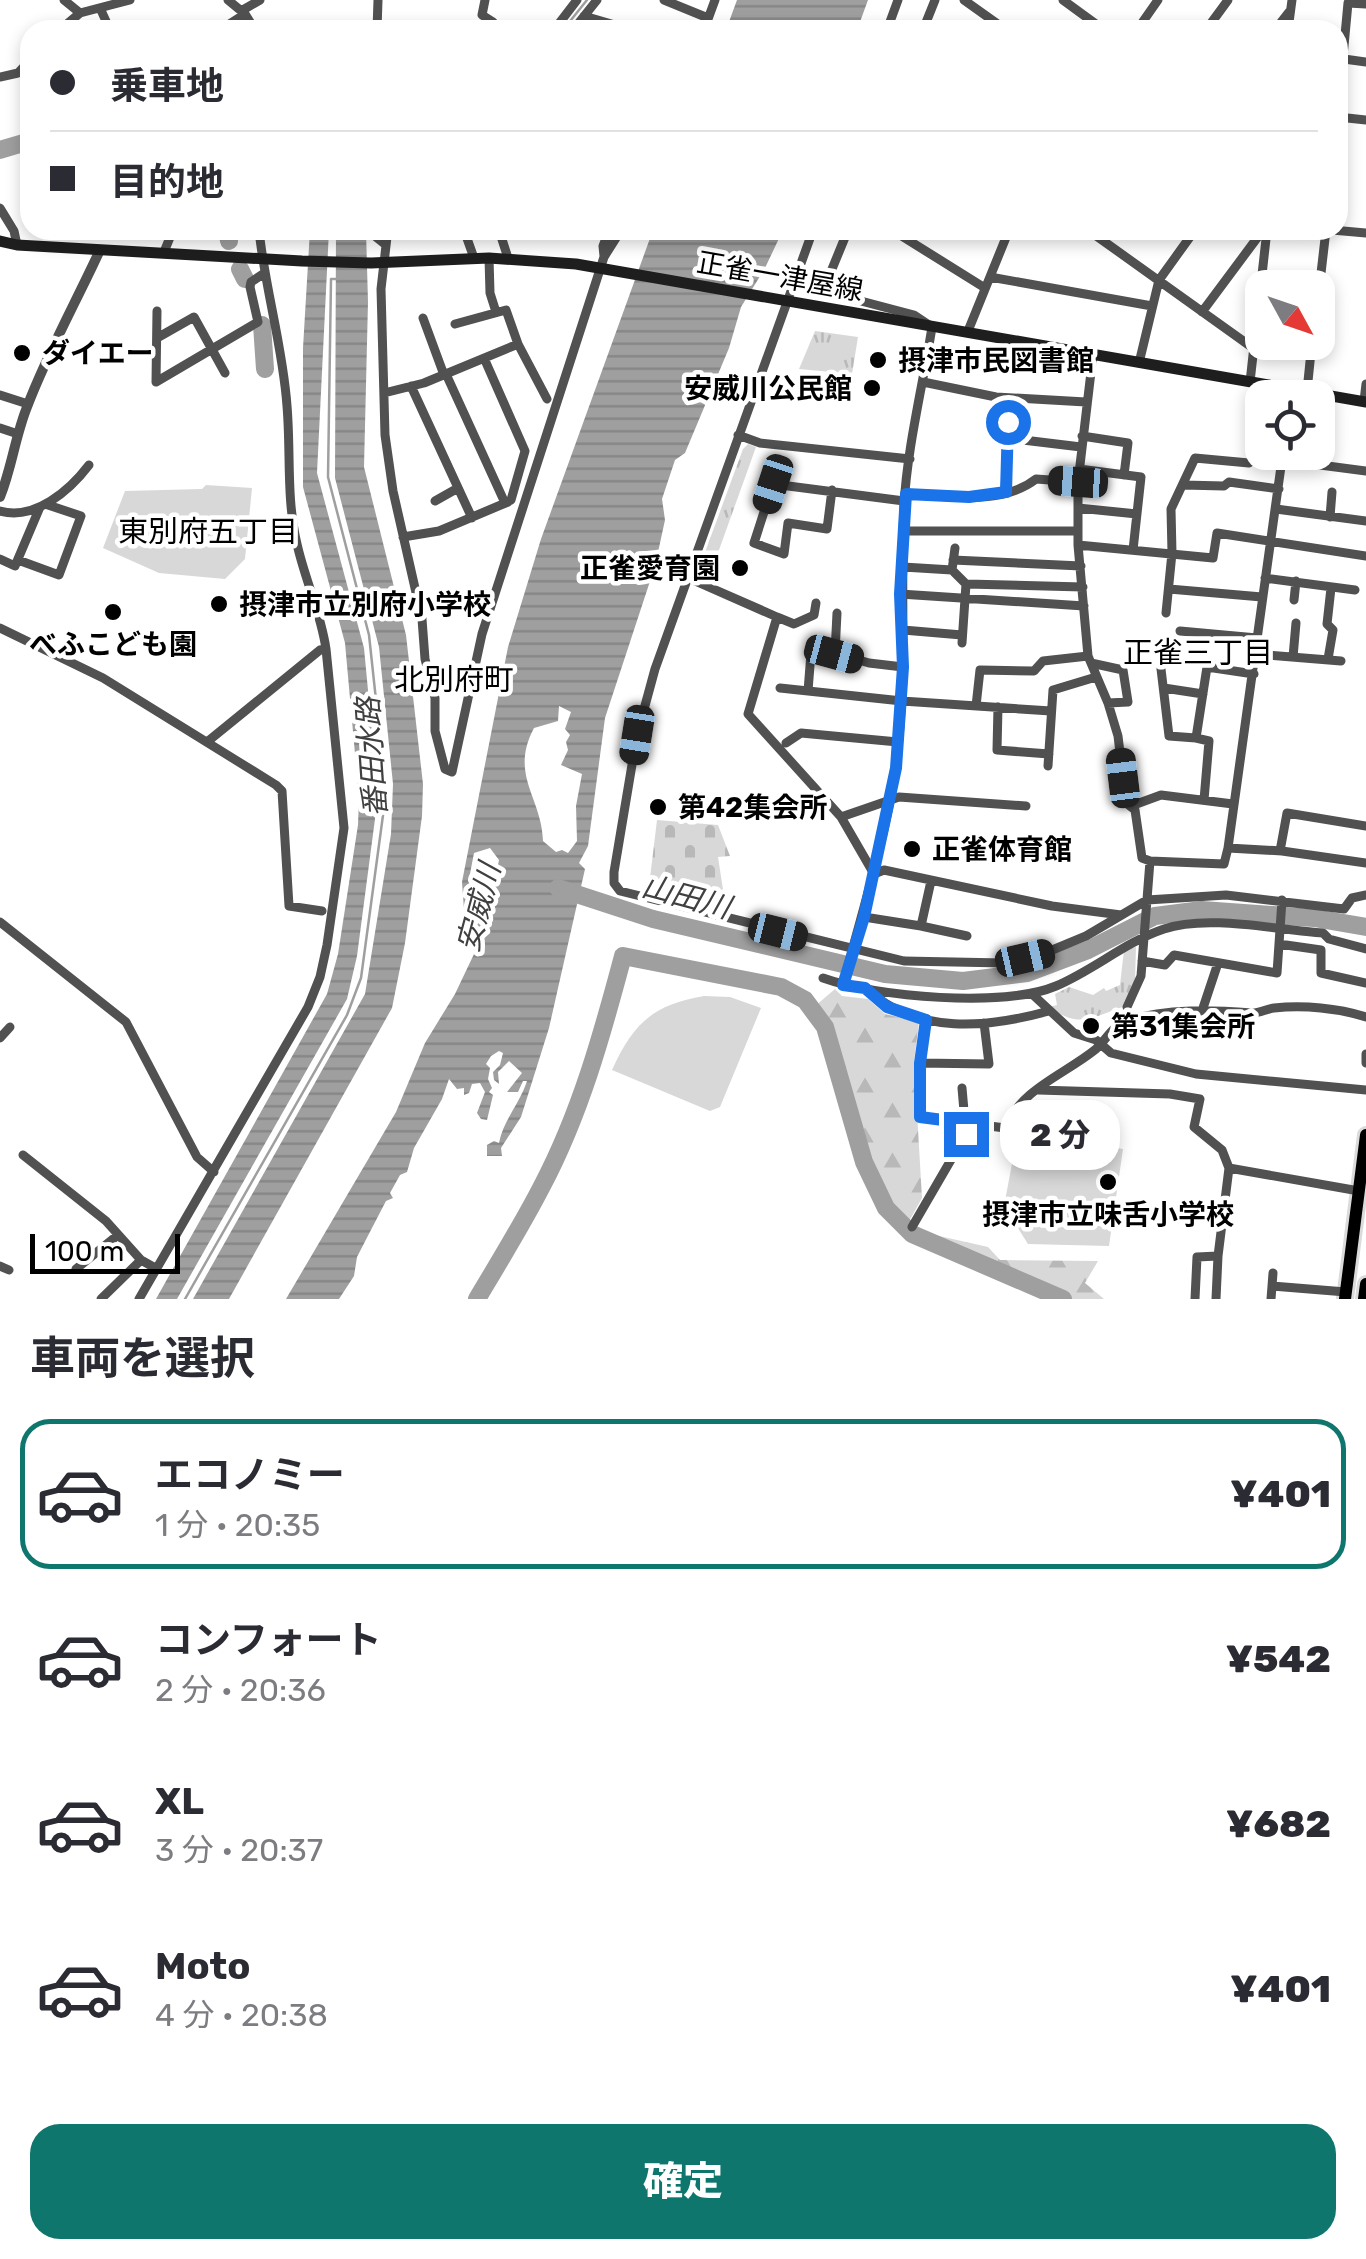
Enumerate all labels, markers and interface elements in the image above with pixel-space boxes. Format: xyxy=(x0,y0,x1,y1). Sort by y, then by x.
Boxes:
text: 乗車地 xyxy=(110,63,224,109)
text: 目的地 xyxy=(110,159,224,205)
street label: 正雀一津屋線 xyxy=(694,246,866,307)
north arrow xyxy=(1245,270,1335,360)
map controls xyxy=(1245,270,1335,470)
place label: ダイエー xyxy=(42,337,154,370)
marker: ダイエー xyxy=(11,342,33,364)
place label: 摂津市民図書館 xyxy=(898,344,1094,377)
marker: 摂津市民図書館 xyxy=(867,349,889,371)
place label: 安威川公民館 xyxy=(684,372,852,405)
marker: 安威川公民館 xyxy=(861,377,883,399)
button: locate xyxy=(1245,380,1335,470)
route start xyxy=(986,400,1031,445)
car xyxy=(749,451,797,517)
car xyxy=(1047,465,1109,499)
district label: 東別府五丁目 xyxy=(118,514,298,550)
place label: 正雀愛育園 xyxy=(580,552,720,585)
marker: 正雀愛育園 xyxy=(729,557,751,579)
place label: 摂津市立別府小学校 xyxy=(239,588,491,621)
marker: 摂津市立別府小学校 xyxy=(208,593,230,615)
marker: べふこども園 xyxy=(102,601,124,623)
place label: べふこども園 xyxy=(29,628,197,661)
car xyxy=(801,632,867,676)
district label: 正雀三丁目 xyxy=(1123,635,1273,671)
district label: 北別府町 xyxy=(394,662,514,698)
water label: 番田水路 xyxy=(350,693,394,818)
car xyxy=(617,703,657,767)
car xyxy=(1104,746,1142,810)
place label: 第42集会所 xyxy=(678,791,827,824)
marker: 第42集会所 xyxy=(647,796,669,818)
place label: 正雀体育館 xyxy=(932,833,1072,866)
marker: 正雀体育館 xyxy=(901,838,923,860)
water label: 安威川 xyxy=(450,857,509,956)
water label: 山田川 xyxy=(638,868,737,927)
car xyxy=(745,910,811,954)
car xyxy=(992,937,1058,979)
place label: 第31集会所 xyxy=(1111,1010,1255,1043)
marker: 第31集会所 xyxy=(1080,1015,1102,1037)
callout: 2 分 xyxy=(1001,1099,1121,1169)
route end xyxy=(944,1112,989,1157)
text: 2 分 xyxy=(1030,1116,1090,1154)
marker: 摂津市立味舌小学校 xyxy=(1097,1171,1119,1193)
place label: 摂津市立味舌小学校 xyxy=(982,1198,1234,1231)
scale bar xyxy=(30,1229,180,1274)
text: 100 m xyxy=(45,1235,124,1268)
text: 車両を選択 xyxy=(30,1332,255,1385)
icon: car xyxy=(35,1449,125,1539)
text: エコノミー xyxy=(155,1452,345,1498)
text: ¥401 xyxy=(1230,1471,1331,1517)
text: 1 分 · 20:35 xyxy=(155,1506,320,1544)
icon: car xyxy=(35,1614,125,1704)
text: コンフォート xyxy=(155,1617,382,1663)
text: ¥542 xyxy=(1226,1636,1331,1682)
text: 2 分 · 20:36 xyxy=(155,1671,326,1709)
text: XL xyxy=(155,1778,204,1824)
icon: car xyxy=(35,1779,125,1869)
text: ¥682 xyxy=(1226,1801,1331,1847)
text: 3 分 · 20:37 xyxy=(155,1831,323,1869)
text: Moto xyxy=(155,1943,251,1989)
icon: car xyxy=(35,1944,125,2034)
text: ¥401 xyxy=(1230,1966,1331,2012)
text: 4 分 · 20:38 xyxy=(155,1996,328,2034)
button: 確定 xyxy=(30,2124,1336,2239)

